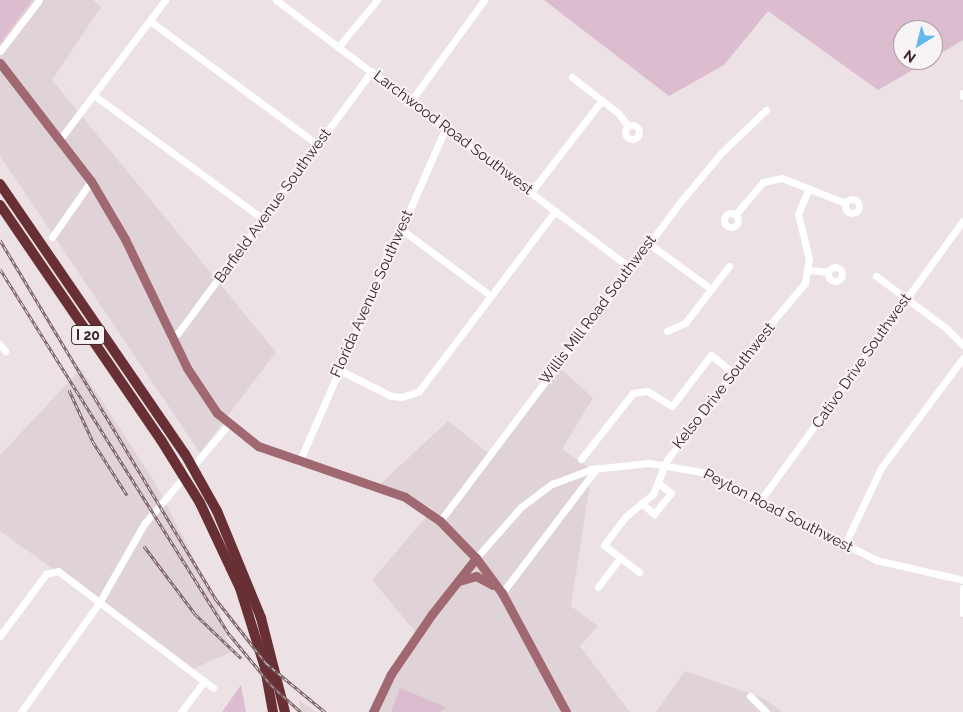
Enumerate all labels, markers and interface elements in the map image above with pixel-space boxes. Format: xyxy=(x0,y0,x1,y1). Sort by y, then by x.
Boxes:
north arrow xyxy=(893,20,943,70)
text: N xyxy=(901,47,919,66)
street label: Larchwood Road Southwest xyxy=(370,67,536,199)
street label: Barfield Avenue Southwest xyxy=(211,125,335,287)
street label: Florida Avenue Southwest xyxy=(327,207,417,381)
street label: Willis Mill Road Southwest xyxy=(536,231,660,389)
street label: Cativo Drive Southwest xyxy=(809,290,915,432)
street label: Kelso Drive Southwest xyxy=(669,319,779,453)
road number: I 20 xyxy=(70,324,106,346)
street label: Peyton Road Southwest xyxy=(700,465,856,557)

